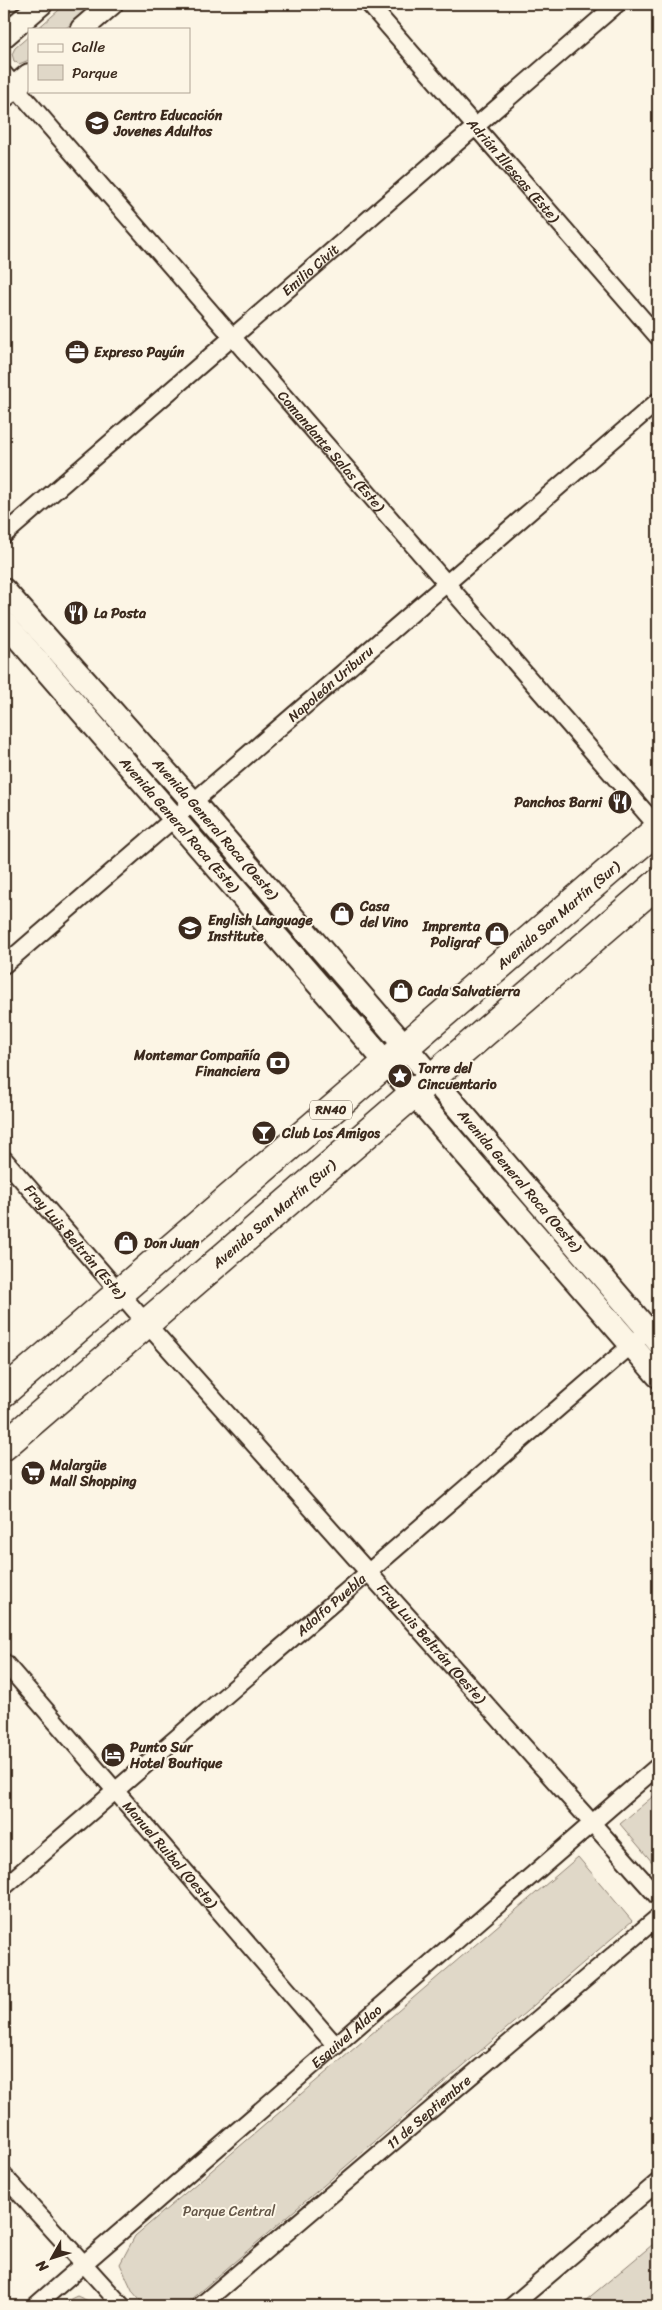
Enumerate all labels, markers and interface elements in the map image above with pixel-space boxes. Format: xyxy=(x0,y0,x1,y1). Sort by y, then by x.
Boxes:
legend xyxy=(28,28,190,92)
text: Calle xyxy=(72,34,105,60)
text: Parque xyxy=(72,60,117,86)
place label: Centro Educación Jovenes Adultos xyxy=(113,103,223,144)
school or university icon: Centro Educación Jovenes Adultos xyxy=(84,110,110,136)
street label: Adrián Illescas (Este) xyxy=(459,112,566,229)
street label: Emilio Civit xyxy=(276,238,345,303)
office icon: Expreso Payún xyxy=(64,339,90,365)
place label: Expreso Payún xyxy=(94,340,185,365)
street label: Comandante Salas (Este) xyxy=(271,385,391,518)
restaurant icon: La Posta xyxy=(63,600,89,626)
place label: La Posta xyxy=(94,601,147,626)
street label: Napoleón Uriburu xyxy=(282,639,380,728)
street label: Avenida General Roca (Este) xyxy=(112,750,246,899)
street label: Avenida General Roca (Oeste) xyxy=(145,752,285,906)
restaurant icon: Panchos Barni xyxy=(607,789,633,815)
place label: Panchos Barni xyxy=(514,790,603,815)
street label: Avenida San Martín (Sur) xyxy=(490,854,627,977)
place label: Casa del Vino xyxy=(359,894,408,935)
shop icon: Casa del Vino xyxy=(329,901,355,927)
place label: English Language Institute xyxy=(207,908,313,949)
place label: Imprenta Poligraf xyxy=(422,914,483,955)
school or university icon: English Language Institute xyxy=(177,915,203,941)
shop icon: Imprenta Poligraf xyxy=(484,921,510,947)
shop icon: Cada Salvatierra xyxy=(388,978,414,1004)
place label: Cada Salvatierra xyxy=(417,979,520,1004)
place label: Montemar Compañía Financiera xyxy=(133,1043,261,1084)
bank icon: Montemar Compañía Financiera xyxy=(265,1050,291,1076)
place label: Torre del Cincuentario xyxy=(417,1056,497,1097)
place icon: Torre del Cincuentario xyxy=(387,1063,413,1089)
road number: RN40 xyxy=(310,1100,352,1120)
street label: Avenida General Roca (Oeste) xyxy=(450,1103,589,1259)
bar icon: Club Los Amigos xyxy=(251,1120,277,1146)
place label: Club Los Amigos xyxy=(281,1121,380,1146)
street label: Avenida San Martín (Sur) xyxy=(206,1153,343,1275)
street label: Fray Luis Beltrán (Este) xyxy=(18,1178,133,1306)
shop icon: Don Juan xyxy=(113,1230,139,1256)
place label: Don Juan xyxy=(144,1231,200,1256)
place label: Malargüe Mall Shopping xyxy=(49,1453,138,1494)
supermarket icon: Malargüe Mall Shopping xyxy=(20,1460,46,1486)
street label: Adolfo Puebla xyxy=(290,1567,373,1643)
street label: Fray Luis Beltrán (Oeste) xyxy=(371,1578,493,1710)
place label: Punto Sur Hotel Boutique xyxy=(129,1735,223,1776)
hotel icon: Punto Sur Hotel Boutique xyxy=(100,1742,126,1768)
street label: Manuel Ruibal (Oeste) xyxy=(116,1795,224,1915)
street label: Esquivel Aldao xyxy=(305,1998,388,2075)
street label: 11 de Septiembre xyxy=(381,2069,477,2156)
park label: Parque Central xyxy=(183,2199,276,2224)
north arrow xyxy=(28,2232,78,2282)
text: N xyxy=(29,2254,56,2278)

